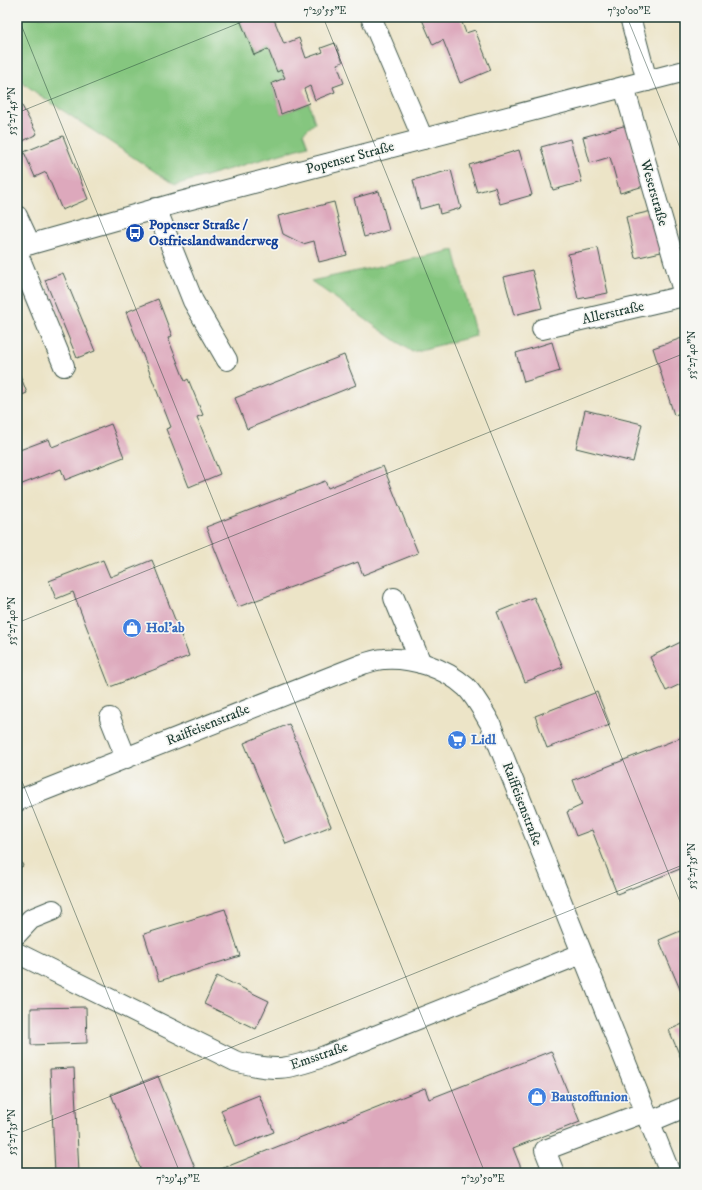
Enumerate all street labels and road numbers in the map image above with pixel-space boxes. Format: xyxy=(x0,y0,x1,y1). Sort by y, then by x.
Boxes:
street label: Popenser Straße xyxy=(304,138,396,178)
street label: Weserstraße xyxy=(636,157,672,228)
street label: Allerstraße xyxy=(580,297,646,329)
street label: Raiffeisenstraße xyxy=(164,700,253,750)
street label: Raiffeisenstraße xyxy=(498,759,546,849)
street label: Emsstraße xyxy=(288,1038,350,1074)

